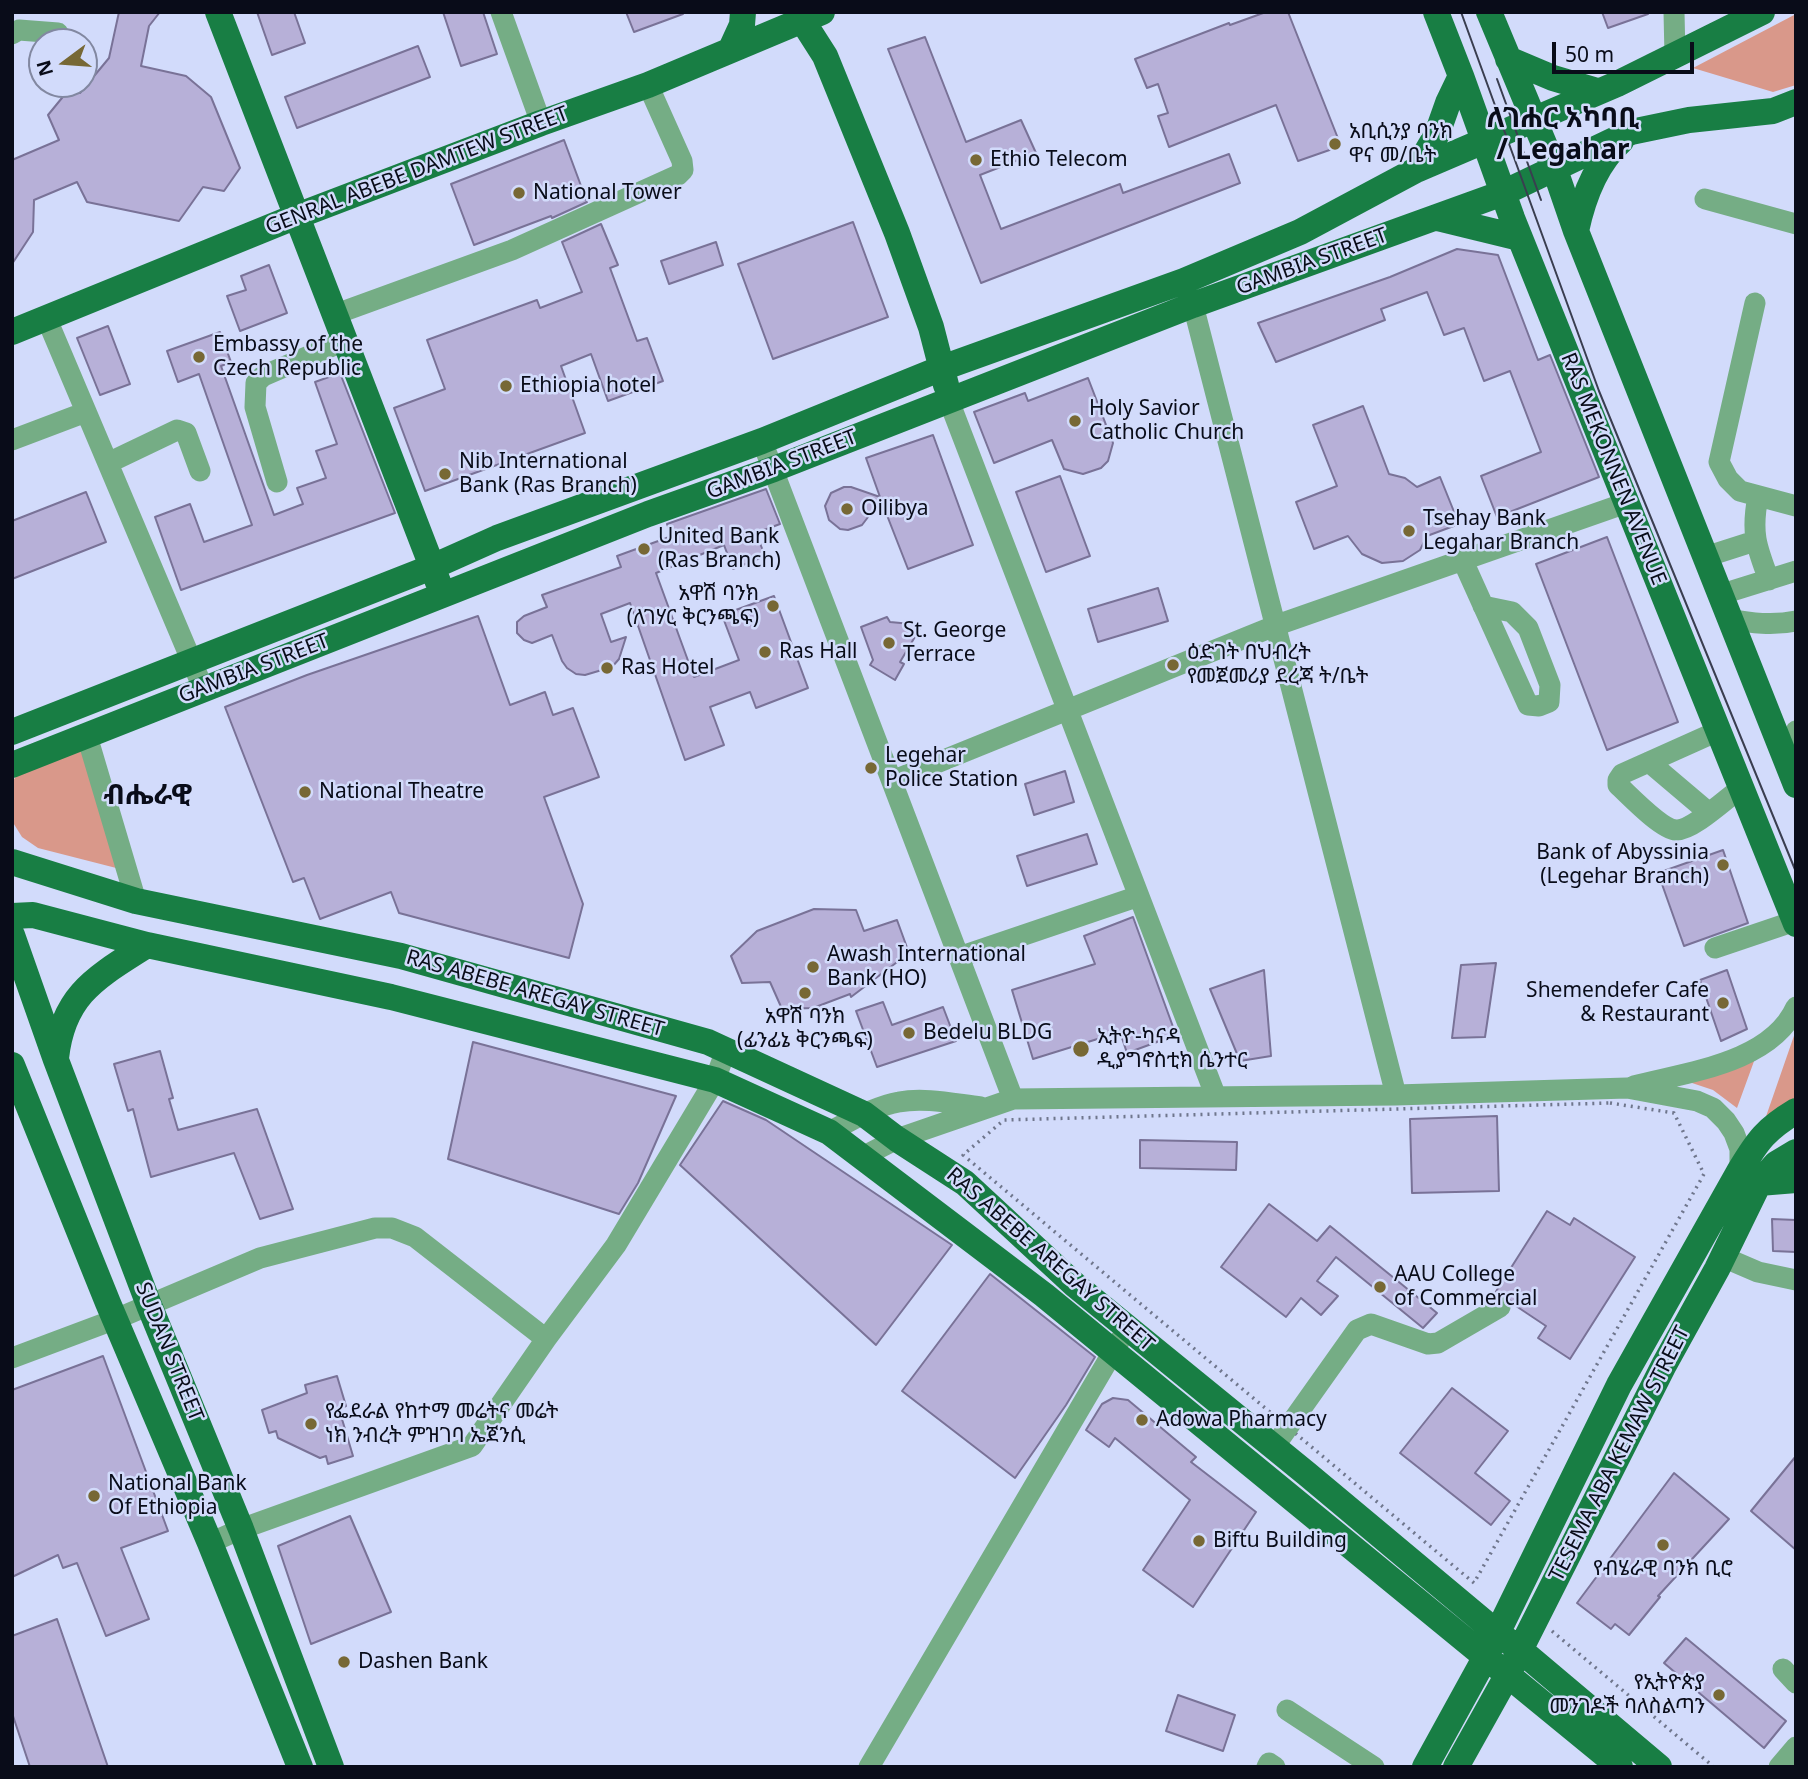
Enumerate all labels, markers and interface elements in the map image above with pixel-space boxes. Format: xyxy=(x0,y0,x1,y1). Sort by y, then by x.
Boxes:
north arrow xyxy=(28,28,98,98)
scale bar xyxy=(1556,28,1698,72)
text: 50 m xyxy=(1565,40,1614,68)
text: N xyxy=(30,57,59,79)
street label: GENRAL ABEBE DAMTEW STREET xyxy=(262,101,572,241)
district label: ለገሐር አካባቢ / Legahar xyxy=(1487,102,1639,168)
place label: አቢሲንያ ባንክ ዋና መ/ቤት xyxy=(1349,119,1453,169)
marker: አቢሲንያ ባንክ ዋና መ/ቤት xyxy=(1327,136,1343,152)
place label: Ethio Telecom xyxy=(990,147,1128,173)
marker: Ethio Telecom xyxy=(968,152,984,168)
place label: National Tower xyxy=(533,180,682,206)
marker: National Tower xyxy=(511,185,527,201)
street label: GAMBIA STREET xyxy=(1233,223,1391,301)
place label: Embassy of the Czech Republic xyxy=(213,332,363,382)
marker: Embassy of the Czech Republic xyxy=(191,349,207,365)
street label: RAS MEKONNEN AVENUE xyxy=(1555,349,1671,589)
place label: Ethiopia hotel xyxy=(520,373,656,399)
marker: Ethiopia hotel xyxy=(498,378,514,394)
place label: Holy Savior Catholic Church xyxy=(1089,396,1244,446)
marker: Holy Savior Catholic Church xyxy=(1067,413,1083,429)
street label: GAMBIA STREET xyxy=(703,425,861,505)
place label: Nib International Bank (Ras Branch) xyxy=(459,449,637,499)
marker: Nib International Bank (Ras Branch) xyxy=(437,466,453,482)
place label: Oilibya xyxy=(861,496,929,522)
marker: Oilibya xyxy=(839,501,855,517)
place label: Tsehay Bank Legahar Branch xyxy=(1423,506,1579,556)
marker: Tsehay Bank Legahar Branch xyxy=(1401,523,1417,539)
place label: United Bank (Ras Branch) xyxy=(658,524,781,574)
marker: United Bank (Ras Branch) xyxy=(636,541,652,557)
place label: አዋሽ ባንክ (ለገሃር ቅርንጫፍ) xyxy=(627,581,759,631)
marker: አዋሽ ባንክ (ለገሃር ቅርንጫፍ) xyxy=(765,598,781,614)
place label: St. George Terrace xyxy=(903,618,1006,668)
street label: GAMBIA STREET xyxy=(175,629,333,709)
marker: St. George Terrace xyxy=(881,635,897,651)
place label: Ras Hall xyxy=(779,639,858,665)
place label: ዕድገት በህብረት የመጀመሪያ ደረጃ ት/ቤት xyxy=(1187,640,1368,690)
marker: Ras Hall xyxy=(757,644,773,660)
place label: Ras Hotel xyxy=(621,655,714,681)
marker: ዕድገት በህብረት የመጀመሪያ ደረጃ ት/ቤት xyxy=(1165,657,1181,673)
marker: Ras Hotel xyxy=(599,660,615,676)
place label: Legehar Police Station xyxy=(885,743,1018,793)
marker: Legehar Police Station xyxy=(863,760,879,776)
district label: ብሔራዊ xyxy=(104,779,192,813)
place label: National Theatre xyxy=(319,779,484,805)
marker: National Theatre xyxy=(297,784,313,800)
place label: Bank of Abyssinia (Legehar Branch) xyxy=(1536,840,1709,890)
marker: Bank of Abyssinia (Legehar Branch) xyxy=(1715,857,1731,873)
place label: Awash International Bank (HO) xyxy=(827,942,1026,992)
street label: RAS ABEBE AREGAY STREET xyxy=(403,945,667,1043)
marker: Awash International Bank (HO) xyxy=(805,959,821,975)
place label: Shemendefer Cafe & Restaurant xyxy=(1526,978,1709,1028)
marker: አዋሽ ባንክ (ፊንፊኔ ቅርንጫፍ) xyxy=(797,985,813,1001)
marker: Shemendefer Cafe & Restaurant xyxy=(1715,995,1731,1011)
place label: አዋሽ ባንክ (ፊንፊኔ ቅርንጫፍ) xyxy=(737,1004,873,1054)
place label: Bedelu BLDG xyxy=(923,1020,1052,1046)
place label: ኢትዮ-ካናዳ ዲያግኖስቲክ ሴንተር xyxy=(1097,1024,1248,1074)
marker: Bedelu BLDG xyxy=(901,1025,917,1041)
marker: ኢትዮ-ካናዳ ዲያግኖስቲክ ሴንተር xyxy=(1071,1039,1091,1059)
street label: RAS ABEBE AREGAY STREET xyxy=(941,1163,1159,1357)
place label: AAU College of Commercial xyxy=(1394,1262,1537,1312)
street label: SUDAN STREET xyxy=(130,1279,208,1425)
marker: AAU College of Commercial xyxy=(1372,1279,1388,1295)
street label: TESEMA ABA KEMAW STREET xyxy=(1545,1322,1695,1586)
place label: የፌደራል የከተማ መሬትና መሬት ነክ ንብረት ምዝገባ ኤጀንሲ xyxy=(325,1399,558,1449)
place label: Adowa Pharmacy xyxy=(1156,1407,1327,1433)
marker: Adowa Pharmacy xyxy=(1134,1412,1150,1428)
marker: የፌደራል የከተማ መሬትና መሬት ነክ ንብረት ምዝገባ ኤጀንሲ xyxy=(303,1416,319,1432)
place label: National Bank Of Ethiopia xyxy=(108,1471,247,1521)
marker: National Bank Of Ethiopia xyxy=(86,1488,102,1504)
place label: Biftu Building xyxy=(1213,1528,1347,1554)
marker: Biftu Building xyxy=(1191,1533,1207,1549)
marker: የብሄራዊ ባንክ ቢሮ xyxy=(1655,1537,1671,1553)
place label: የብሄራዊ ባንክ ቢሮ xyxy=(1593,1556,1733,1582)
place label: Dashen Bank xyxy=(358,1649,488,1675)
marker: Dashen Bank xyxy=(336,1654,352,1670)
place label: የኢትዮጵያ መንገዶች ባለስልጣን xyxy=(1549,1670,1705,1720)
marker: የኢትዮጵያ መንገዶች ባለስልጣን xyxy=(1711,1687,1727,1703)

